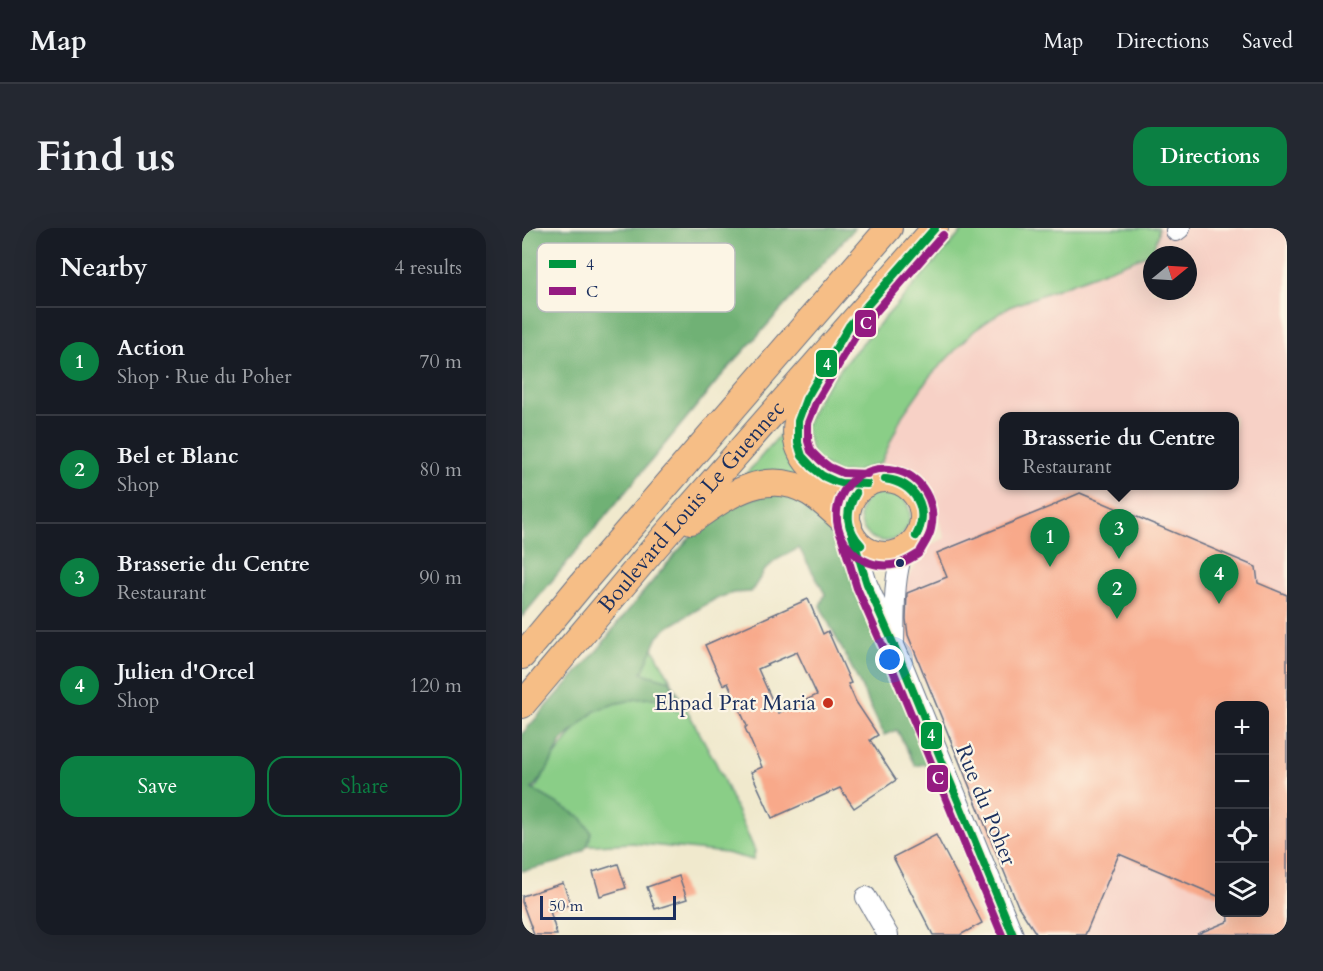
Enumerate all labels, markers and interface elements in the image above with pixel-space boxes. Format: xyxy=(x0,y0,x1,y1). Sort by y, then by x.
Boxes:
text: Map xyxy=(30,22,87,60)
text: Map xyxy=(1043,27,1083,56)
text: Directions xyxy=(1116,27,1209,56)
text: Saved xyxy=(1242,27,1293,56)
button: Directions xyxy=(1133,127,1287,186)
text: Find us xyxy=(36,128,176,185)
legend xyxy=(537,243,735,312)
north arrow xyxy=(1143,246,1197,300)
text: Nearby xyxy=(60,250,148,285)
text: 4 results xyxy=(394,254,462,281)
text: 4 xyxy=(586,254,594,276)
text: C xyxy=(586,281,598,303)
line badge: C xyxy=(854,309,877,338)
text: C xyxy=(860,313,872,335)
text: Action xyxy=(117,333,185,363)
text: 1 xyxy=(74,348,85,375)
text: 70 m xyxy=(419,348,462,375)
line badge: 4 xyxy=(815,349,838,378)
text: 4 xyxy=(823,354,831,376)
text: Shop · Rue du Poher xyxy=(117,363,292,390)
street label: Boulevard Louis Le Guennec xyxy=(591,394,792,619)
popup xyxy=(999,412,1239,490)
text: Brasserie du Centre xyxy=(1022,423,1216,453)
text: Bel et Blanc xyxy=(117,441,239,471)
text: Restaurant xyxy=(1022,453,1112,480)
text: 2 xyxy=(74,456,85,483)
text: 80 m xyxy=(419,456,462,483)
text: Shop xyxy=(117,471,159,498)
pin: 3 xyxy=(1100,510,1138,559)
pin: 1 xyxy=(1030,518,1070,567)
text: Brasserie du Centre xyxy=(117,549,310,579)
pin: 4 xyxy=(1200,554,1238,604)
unlabelled marker xyxy=(894,557,906,569)
text: 3 xyxy=(74,564,85,591)
text: 90 m xyxy=(419,564,462,591)
pin: 2 xyxy=(1098,570,1136,619)
text: Restaurant xyxy=(117,579,206,606)
your location xyxy=(875,645,904,674)
text: Julien d'Orcel xyxy=(117,657,255,687)
text: 4 xyxy=(74,672,85,699)
text: 120 m xyxy=(409,672,462,699)
text: Shop xyxy=(117,687,159,714)
place label: Ehpad Prat Maria xyxy=(654,688,816,718)
marker: Ehpad Prat Maria xyxy=(821,696,835,710)
map controls xyxy=(1215,701,1269,917)
button: + xyxy=(1215,701,1269,755)
line badge: 4 xyxy=(920,721,943,750)
text: 4 xyxy=(927,725,935,747)
street label: Rue du Poher xyxy=(948,740,1024,871)
button: − xyxy=(1215,755,1269,809)
button: Save xyxy=(60,756,255,817)
button: Share xyxy=(267,756,462,817)
line badge: C xyxy=(926,764,949,793)
text: C xyxy=(932,768,944,790)
button: locate xyxy=(1215,809,1269,863)
button: layers xyxy=(1215,863,1269,917)
scale bar xyxy=(540,893,676,920)
text: 50 m xyxy=(549,895,583,917)

